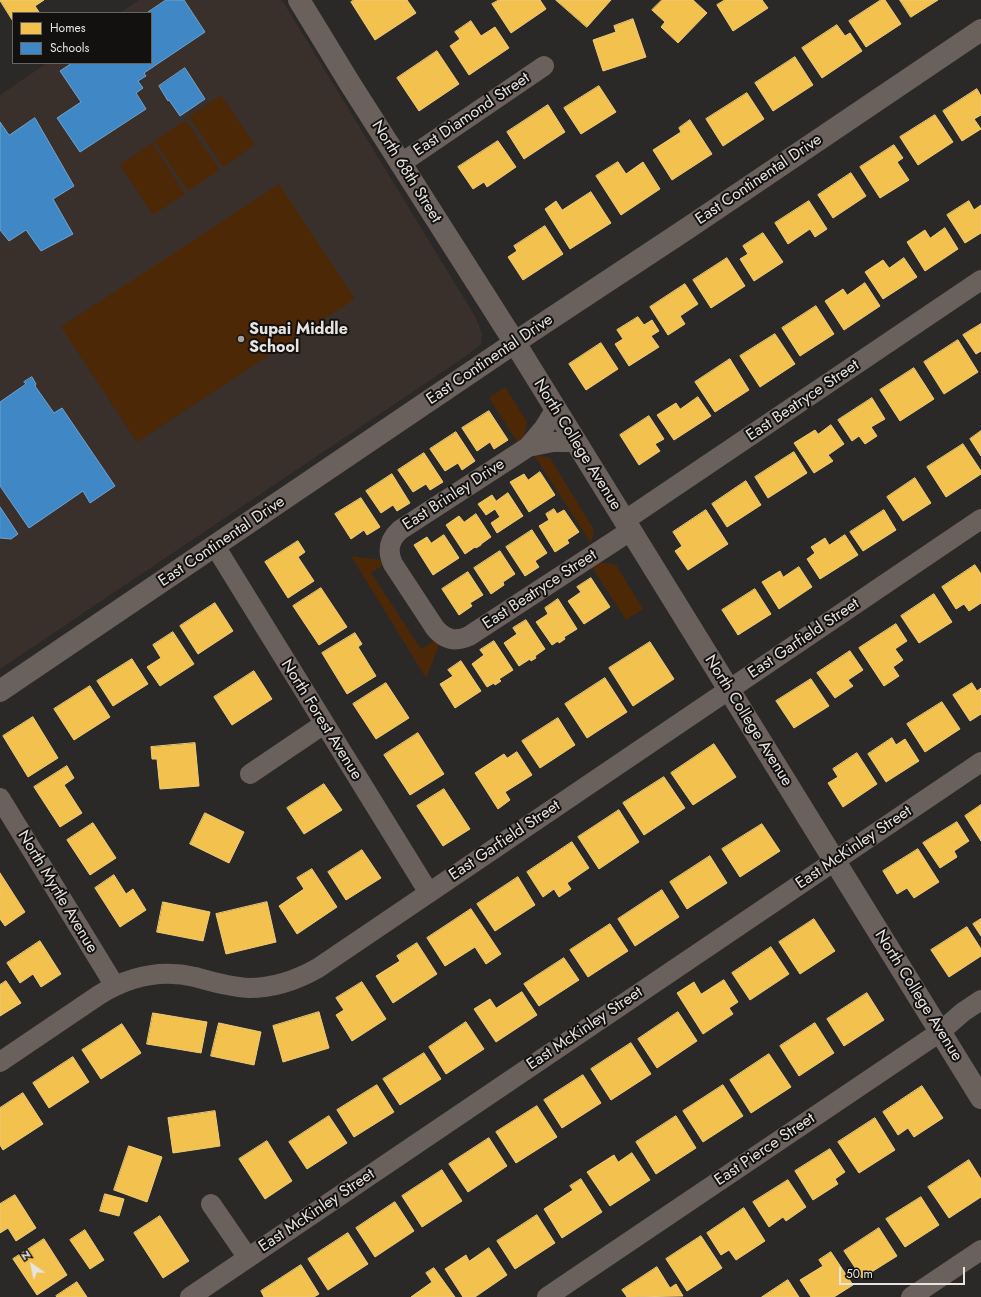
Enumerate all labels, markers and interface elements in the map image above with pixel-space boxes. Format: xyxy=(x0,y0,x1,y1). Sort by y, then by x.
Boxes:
legend xyxy=(12,12,152,64)
text: Homes xyxy=(50,19,86,37)
text: Schools xyxy=(50,39,89,57)
street label: East Diamond Street xyxy=(410,69,534,161)
street label: North 68th Street xyxy=(367,117,445,227)
street label: East Continental Drive xyxy=(692,131,826,229)
street label: East Continental Drive xyxy=(423,311,557,409)
place label: Supai Middle School xyxy=(249,320,348,358)
marker: Supai Middle School xyxy=(236,334,246,344)
street label: East Beatryce Street xyxy=(743,356,863,446)
street label: North College Avenue xyxy=(529,376,625,514)
street label: East Brinley Drive xyxy=(399,455,509,535)
street label: East Continental Drive xyxy=(155,493,289,591)
street label: East Beatryce Street xyxy=(479,546,601,634)
street label: East Garfield Street xyxy=(745,595,863,683)
street label: North College Avenue xyxy=(700,652,796,790)
street label: North Forest Avenue xyxy=(276,656,366,784)
street label: East Garfield Street xyxy=(446,797,564,885)
street label: East McKinley Street xyxy=(792,802,916,894)
street label: North Myrtle Avenue xyxy=(13,827,101,957)
street label: North College Avenue xyxy=(870,927,966,1065)
street label: East McKinley Street xyxy=(523,983,647,1075)
street label: East Pierce Street xyxy=(711,1109,819,1191)
street label: East McKinley Street xyxy=(255,1165,379,1257)
north arrow xyxy=(12,1245,52,1285)
text: N xyxy=(17,1246,33,1264)
scale bar xyxy=(841,1259,967,1285)
text: 50 m xyxy=(846,1265,873,1283)

